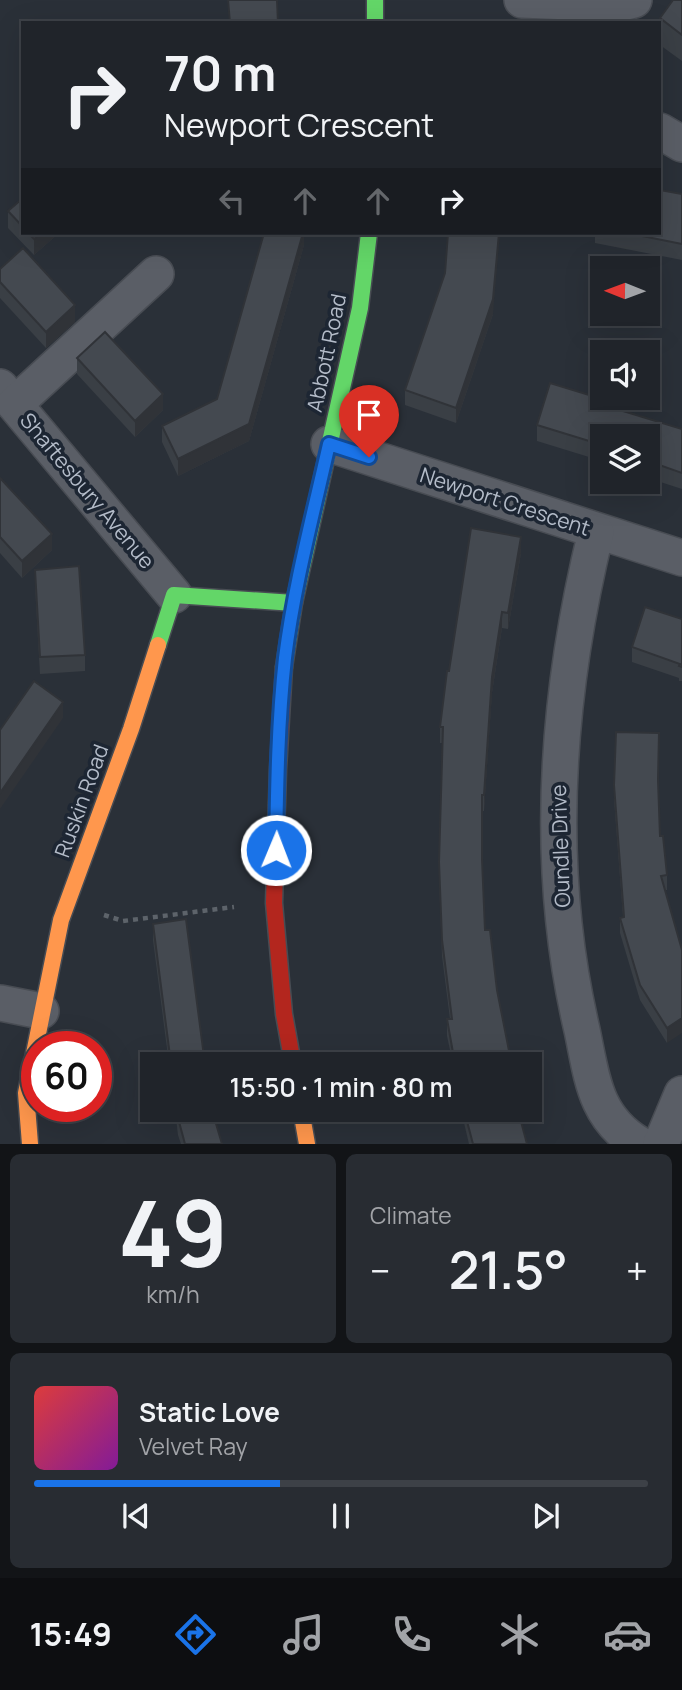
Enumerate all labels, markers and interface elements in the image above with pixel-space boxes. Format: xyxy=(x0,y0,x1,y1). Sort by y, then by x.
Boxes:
text: 70 m xyxy=(164,39,276,106)
icon: right xyxy=(49,49,140,140)
text: Newport Crescent xyxy=(164,103,434,147)
icon: left xyxy=(213,182,251,220)
icon: ahead xyxy=(286,182,324,220)
icon: ahead xyxy=(359,182,397,220)
icon: right xyxy=(432,182,470,220)
north arrow xyxy=(590,256,660,326)
map controls xyxy=(590,256,660,494)
street label: Abbott Road xyxy=(300,291,352,414)
button: sound xyxy=(590,340,660,410)
pin xyxy=(339,385,399,457)
icon: arrive xyxy=(350,396,388,434)
street label: Shaftesbury Avenue xyxy=(14,407,161,574)
button: layers xyxy=(590,424,660,494)
street label: Newport Crescent xyxy=(417,460,594,542)
street label: Ruskin Road xyxy=(48,740,114,861)
street label: Oundle Drive xyxy=(544,784,576,908)
position arrow xyxy=(239,813,313,887)
speed limit sign: 60 xyxy=(21,1031,112,1122)
text: 15:50 · 1 min · 80 m xyxy=(230,1069,452,1105)
text: 49 xyxy=(118,1170,228,1294)
text: Climate xyxy=(370,1199,452,1231)
text: 21.5° xyxy=(449,1234,568,1305)
text: − xyxy=(370,1244,391,1296)
text: + xyxy=(626,1244,648,1296)
text: km/h xyxy=(146,1278,200,1310)
text: Static Love xyxy=(139,1394,280,1430)
text: Velvet Ray xyxy=(139,1430,248,1462)
icon: previous xyxy=(117,1497,155,1535)
icon: pause xyxy=(322,1497,360,1535)
icon: next xyxy=(527,1497,565,1535)
icon: directions xyxy=(171,1610,220,1659)
icon: music xyxy=(279,1610,328,1659)
icon: phone xyxy=(387,1610,436,1659)
icon: climate xyxy=(495,1610,544,1659)
icon: car xyxy=(603,1610,652,1659)
text: 15:49 xyxy=(30,1612,112,1656)

